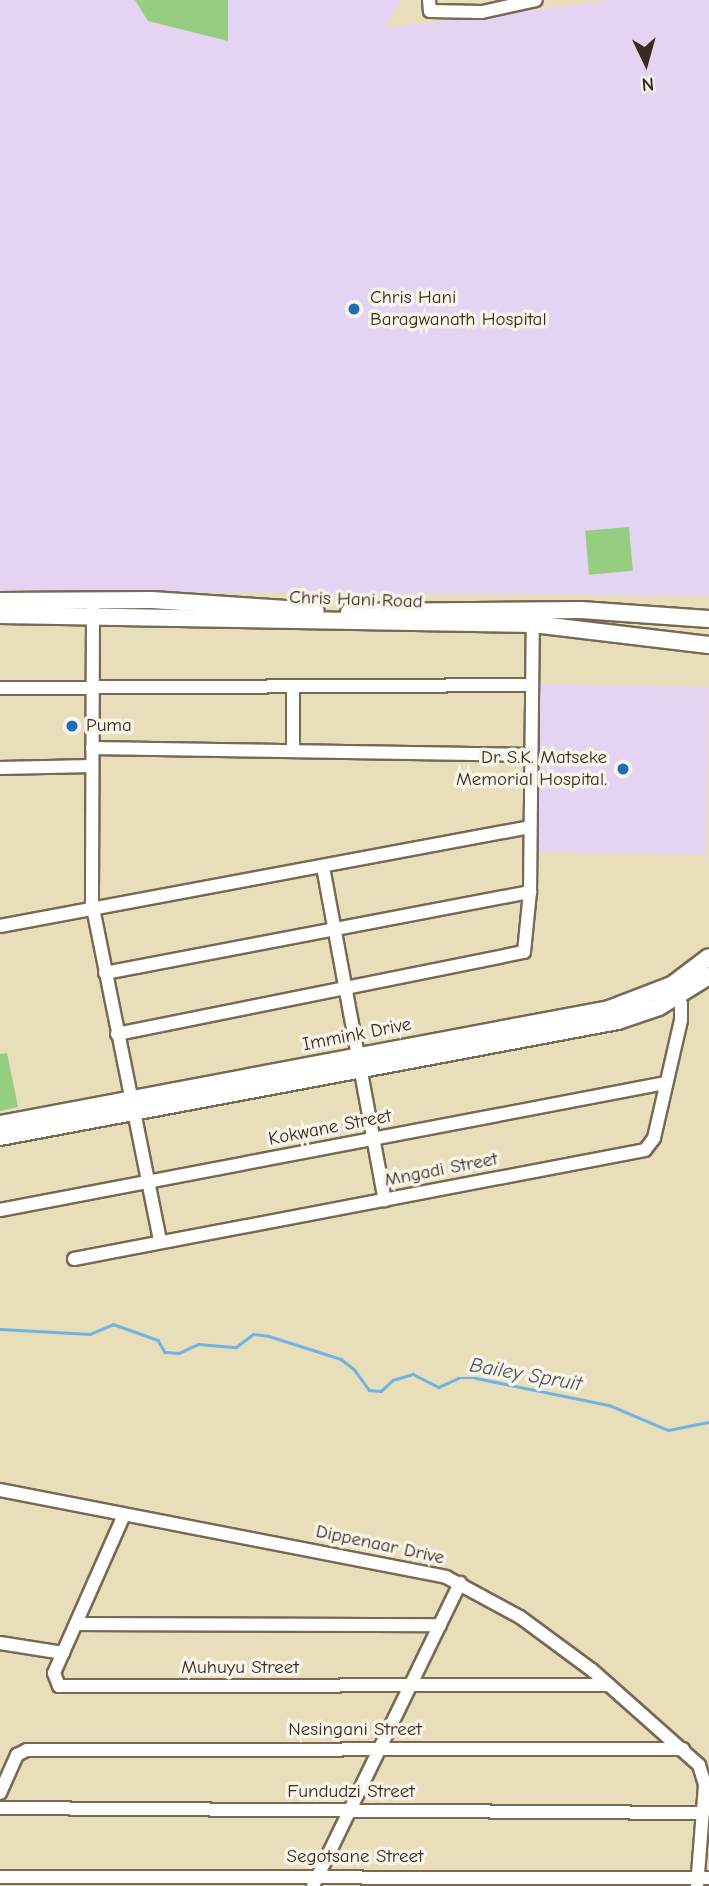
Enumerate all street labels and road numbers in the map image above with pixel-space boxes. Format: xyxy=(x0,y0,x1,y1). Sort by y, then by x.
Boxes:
street label: Chris Hani Road xyxy=(289,586,423,614)
street label: Immink Drive xyxy=(301,1013,413,1057)
street label: Kokwane Street xyxy=(267,1105,393,1151)
street label: Mngadi Street xyxy=(383,1148,499,1192)
street label: Dippenaar Drive xyxy=(314,1520,446,1570)
street label: Muhuyu Street xyxy=(181,1657,299,1679)
street label: Nesingani Street xyxy=(288,1719,422,1741)
street label: Fundudzi Street xyxy=(287,1781,415,1803)
street label: Segotsane Street xyxy=(287,1846,423,1868)

